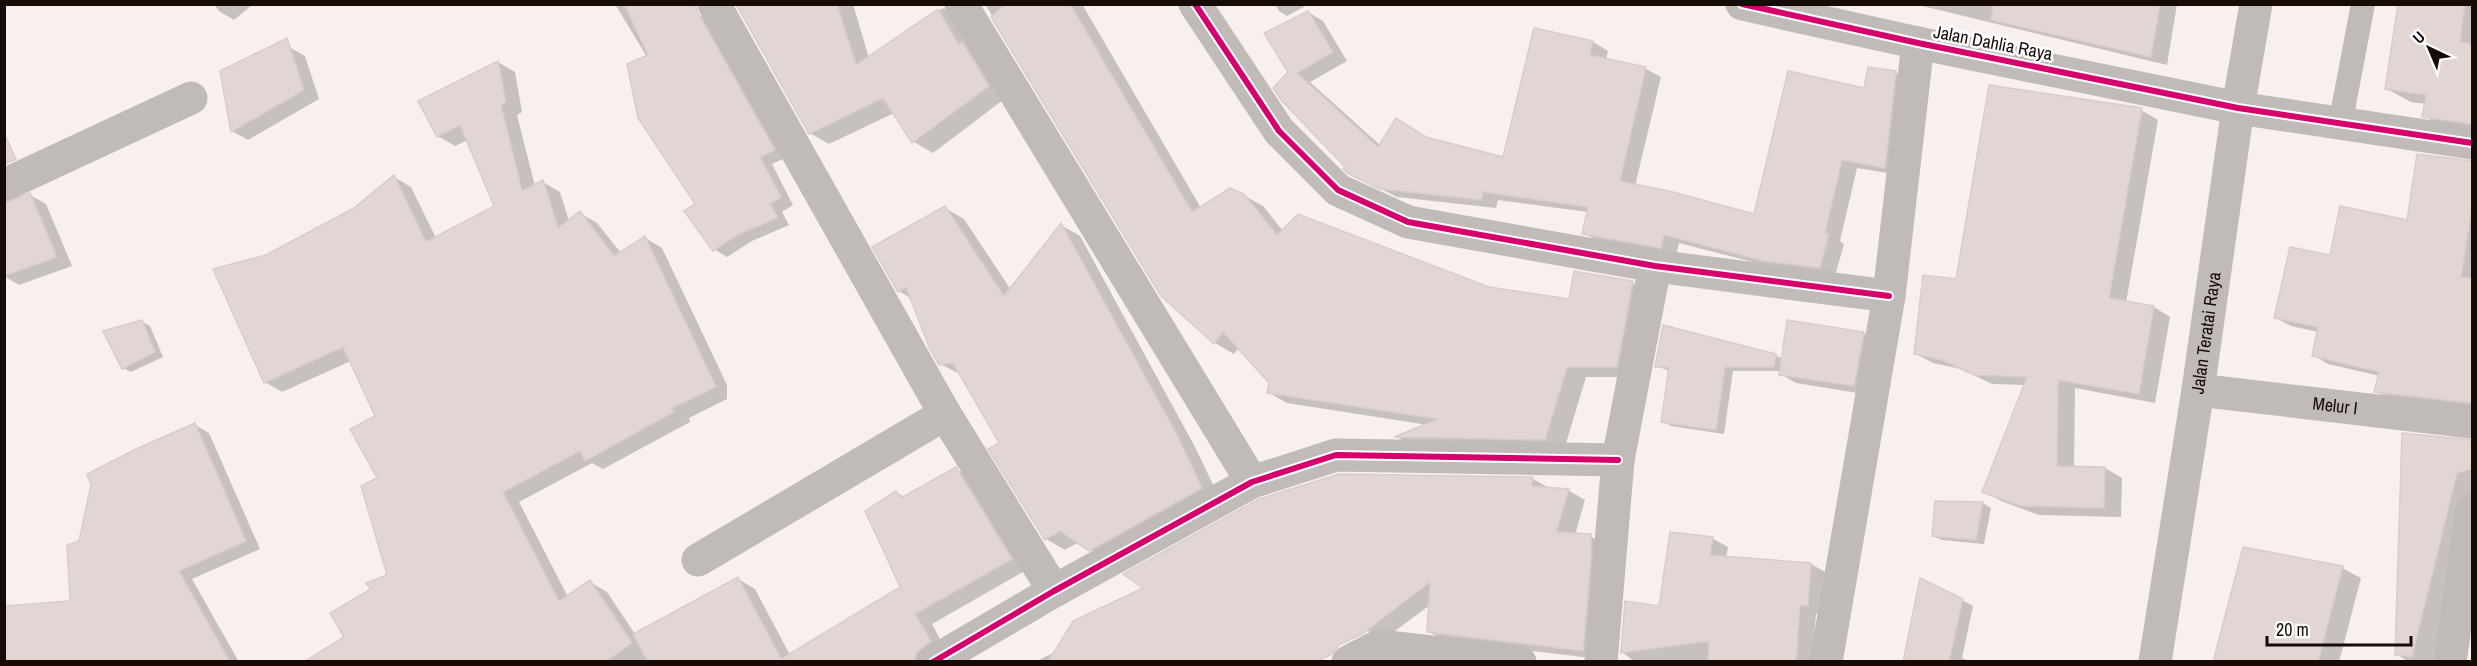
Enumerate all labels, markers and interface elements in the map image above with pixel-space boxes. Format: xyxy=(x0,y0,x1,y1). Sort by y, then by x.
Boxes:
north arrow xyxy=(2399,18,2459,78)
street label: Jalan Dahlia Raya xyxy=(1932,19,2055,66)
text: U xyxy=(2408,26,2430,48)
street label: Jalan Teratai Raya xyxy=(2185,270,2227,396)
street label: Melur I xyxy=(2311,390,2359,421)
scale bar xyxy=(2267,609,2411,647)
text: 20 m xyxy=(2276,617,2309,642)

